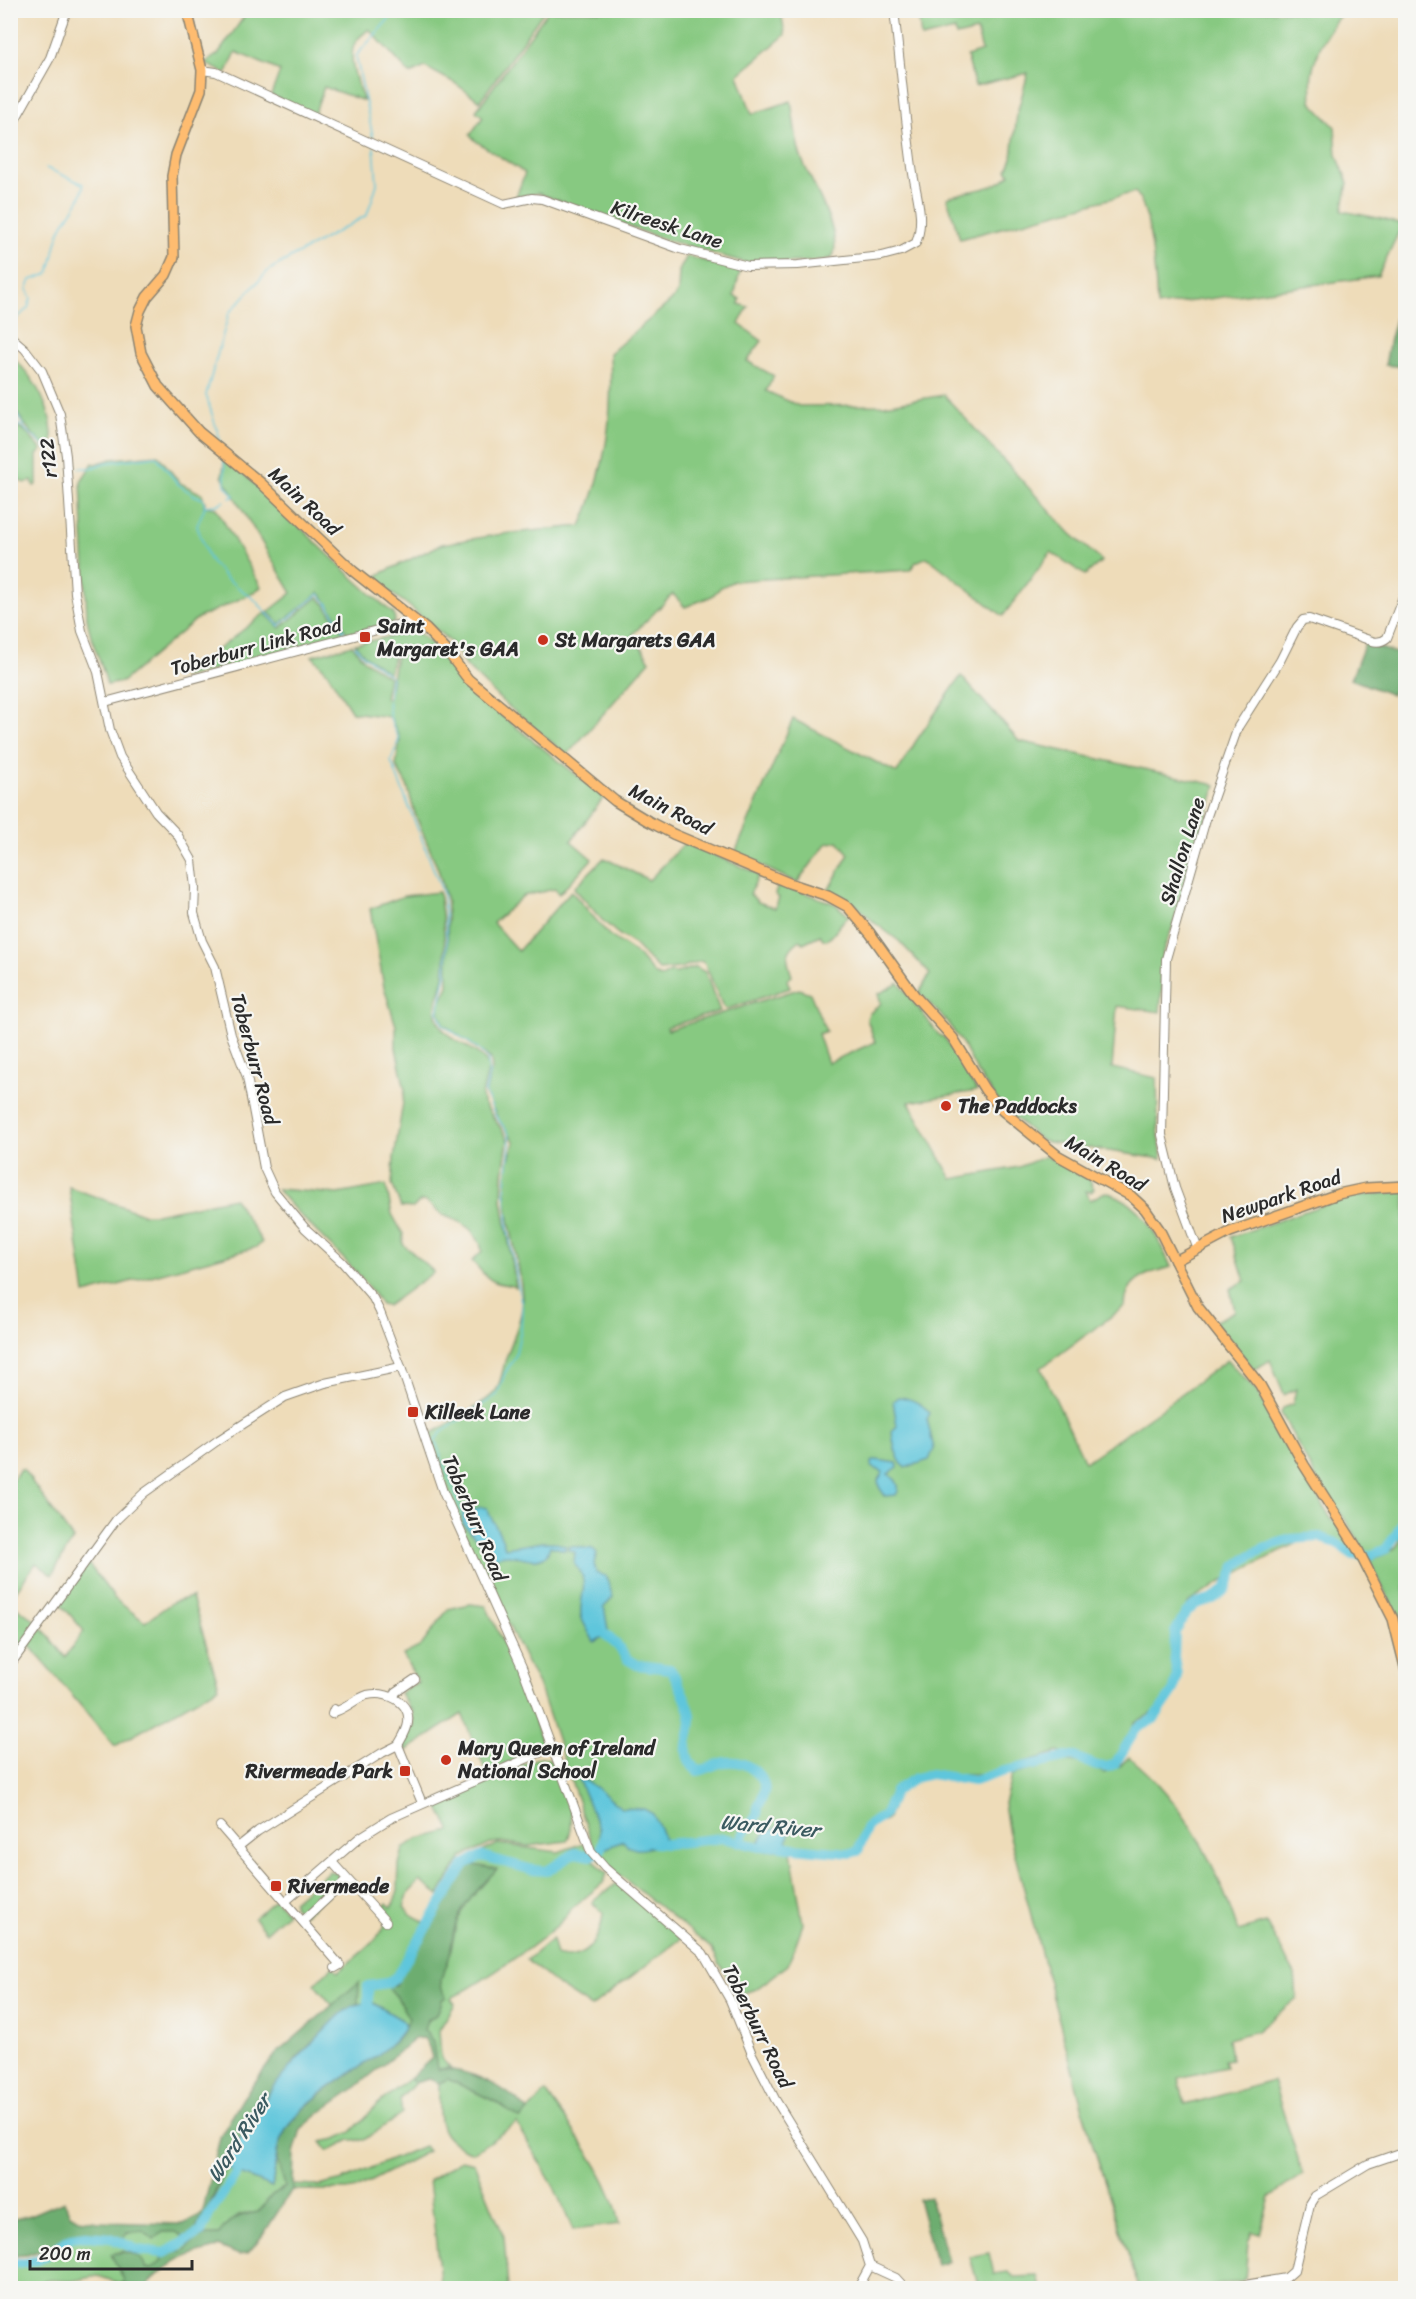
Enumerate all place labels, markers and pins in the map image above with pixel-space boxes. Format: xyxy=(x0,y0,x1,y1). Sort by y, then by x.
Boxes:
place label: Saint Margaret's GAA xyxy=(376,609,519,667)
place label: St Margarets GAA xyxy=(554,623,716,658)
marker: Saint Margaret's GAA xyxy=(358,630,372,644)
marker: St Margarets GAA xyxy=(536,633,550,647)
place label: The Paddocks xyxy=(958,1089,1077,1124)
marker: The Paddocks xyxy=(939,1099,953,1113)
place label: Killeek Lane xyxy=(424,1395,531,1430)
marker: Killeek Lane xyxy=(406,1405,420,1419)
place label: Mary Queen of Ireland National School xyxy=(457,1731,656,1789)
marker: Mary Queen of Ireland National School xyxy=(439,1753,453,1767)
place label: Rivermeade Park xyxy=(245,1754,393,1789)
marker: Rivermeade Park xyxy=(398,1764,412,1778)
place label: Rivermeade xyxy=(287,1869,390,1904)
marker: Rivermeade xyxy=(269,1879,283,1893)

